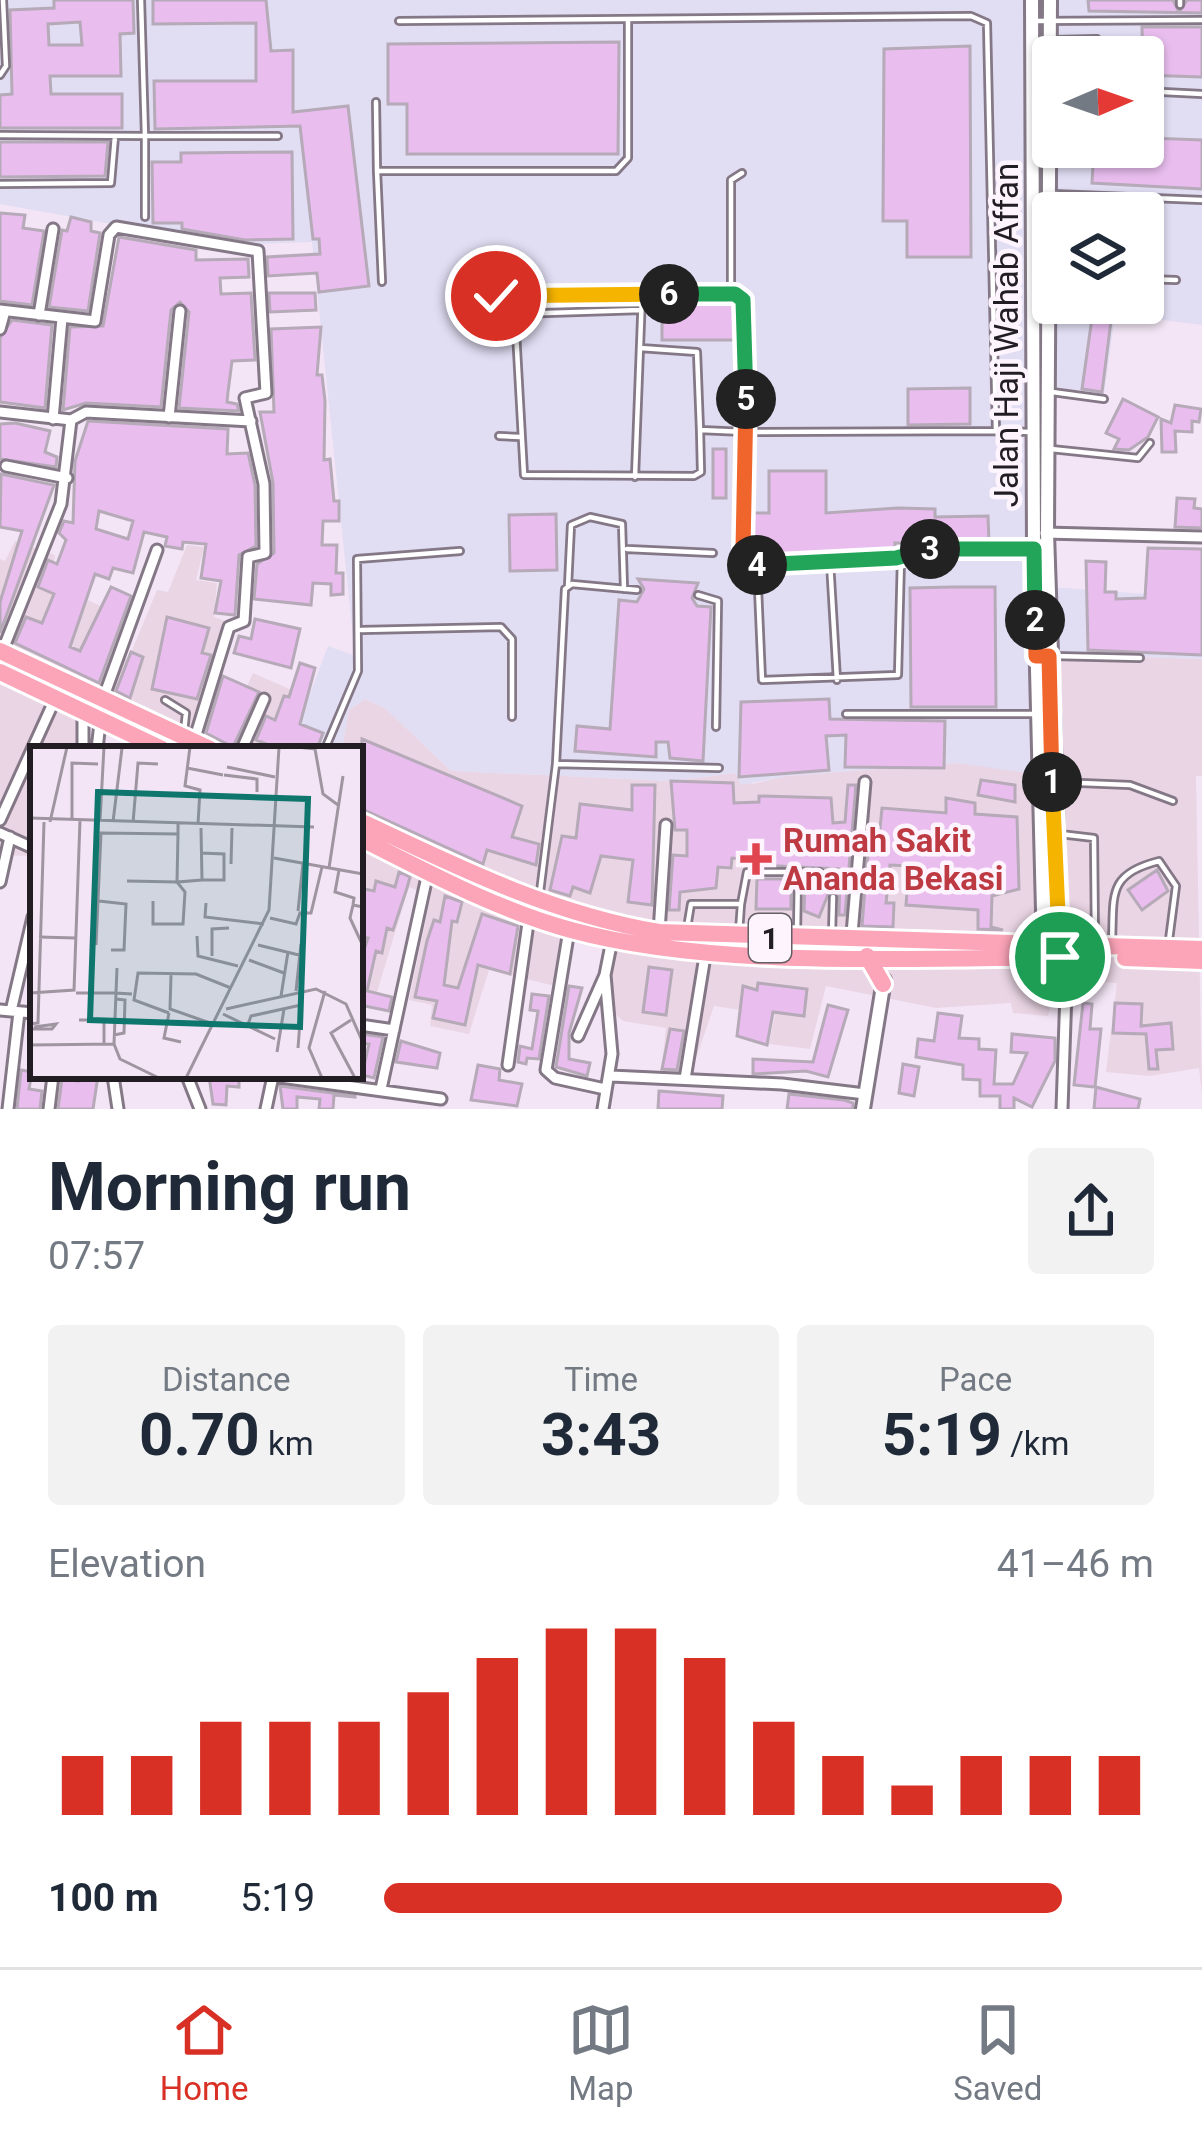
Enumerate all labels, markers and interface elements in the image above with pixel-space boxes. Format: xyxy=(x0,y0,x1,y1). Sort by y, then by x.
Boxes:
north arrow xyxy=(1032,36,1164,168)
map controls xyxy=(1032,36,1164,324)
street label: Jalan Haji Wahab Affan xyxy=(987,163,1026,507)
button: layers xyxy=(1032,192,1164,324)
pin xyxy=(445,245,547,347)
icon: check xyxy=(463,263,529,329)
pin: 6 xyxy=(639,264,699,324)
text: 6 xyxy=(660,274,678,313)
pin: 5 xyxy=(716,369,776,429)
text: 5 xyxy=(737,379,755,418)
pin: 3 xyxy=(900,519,960,579)
text: 3 xyxy=(921,529,939,568)
pin: 4 xyxy=(727,535,787,595)
text: 4 xyxy=(748,545,766,584)
pin: 2 xyxy=(1005,590,1065,650)
text: 2 xyxy=(1026,600,1044,639)
inset map xyxy=(30,746,363,1079)
pin: 1 xyxy=(1022,752,1082,812)
text: 1 xyxy=(1043,762,1061,801)
place label: Rumah Sakit Ananda Bekasi xyxy=(783,821,1004,898)
marker: Rumah Sakit Ananda Bekasi xyxy=(740,843,772,875)
pin xyxy=(1009,906,1111,1008)
road number: 1 xyxy=(749,914,791,962)
icon: arrive xyxy=(1027,924,1093,990)
button: share xyxy=(1028,1148,1154,1274)
text: Morning run xyxy=(48,1149,411,1226)
text: 07:57 xyxy=(48,1233,145,1279)
text: Distance xyxy=(162,1360,291,1399)
text: Time xyxy=(564,1360,638,1399)
text: Pace xyxy=(939,1360,1012,1399)
text: 0.70 xyxy=(139,1399,260,1470)
text: 3:43 xyxy=(541,1399,661,1470)
text: 5:19 xyxy=(882,1399,1002,1470)
text: km xyxy=(260,1424,314,1463)
text: /km xyxy=(1002,1424,1069,1463)
text: Elevation xyxy=(48,1541,206,1587)
text: 41–46 m xyxy=(997,1541,1154,1587)
text: 100 m xyxy=(48,1875,159,1921)
text: 5:19 xyxy=(240,1875,315,1921)
tab: Home xyxy=(160,1997,248,2108)
tab: Map xyxy=(568,1997,634,2108)
tab: Saved xyxy=(953,1997,1042,2108)

